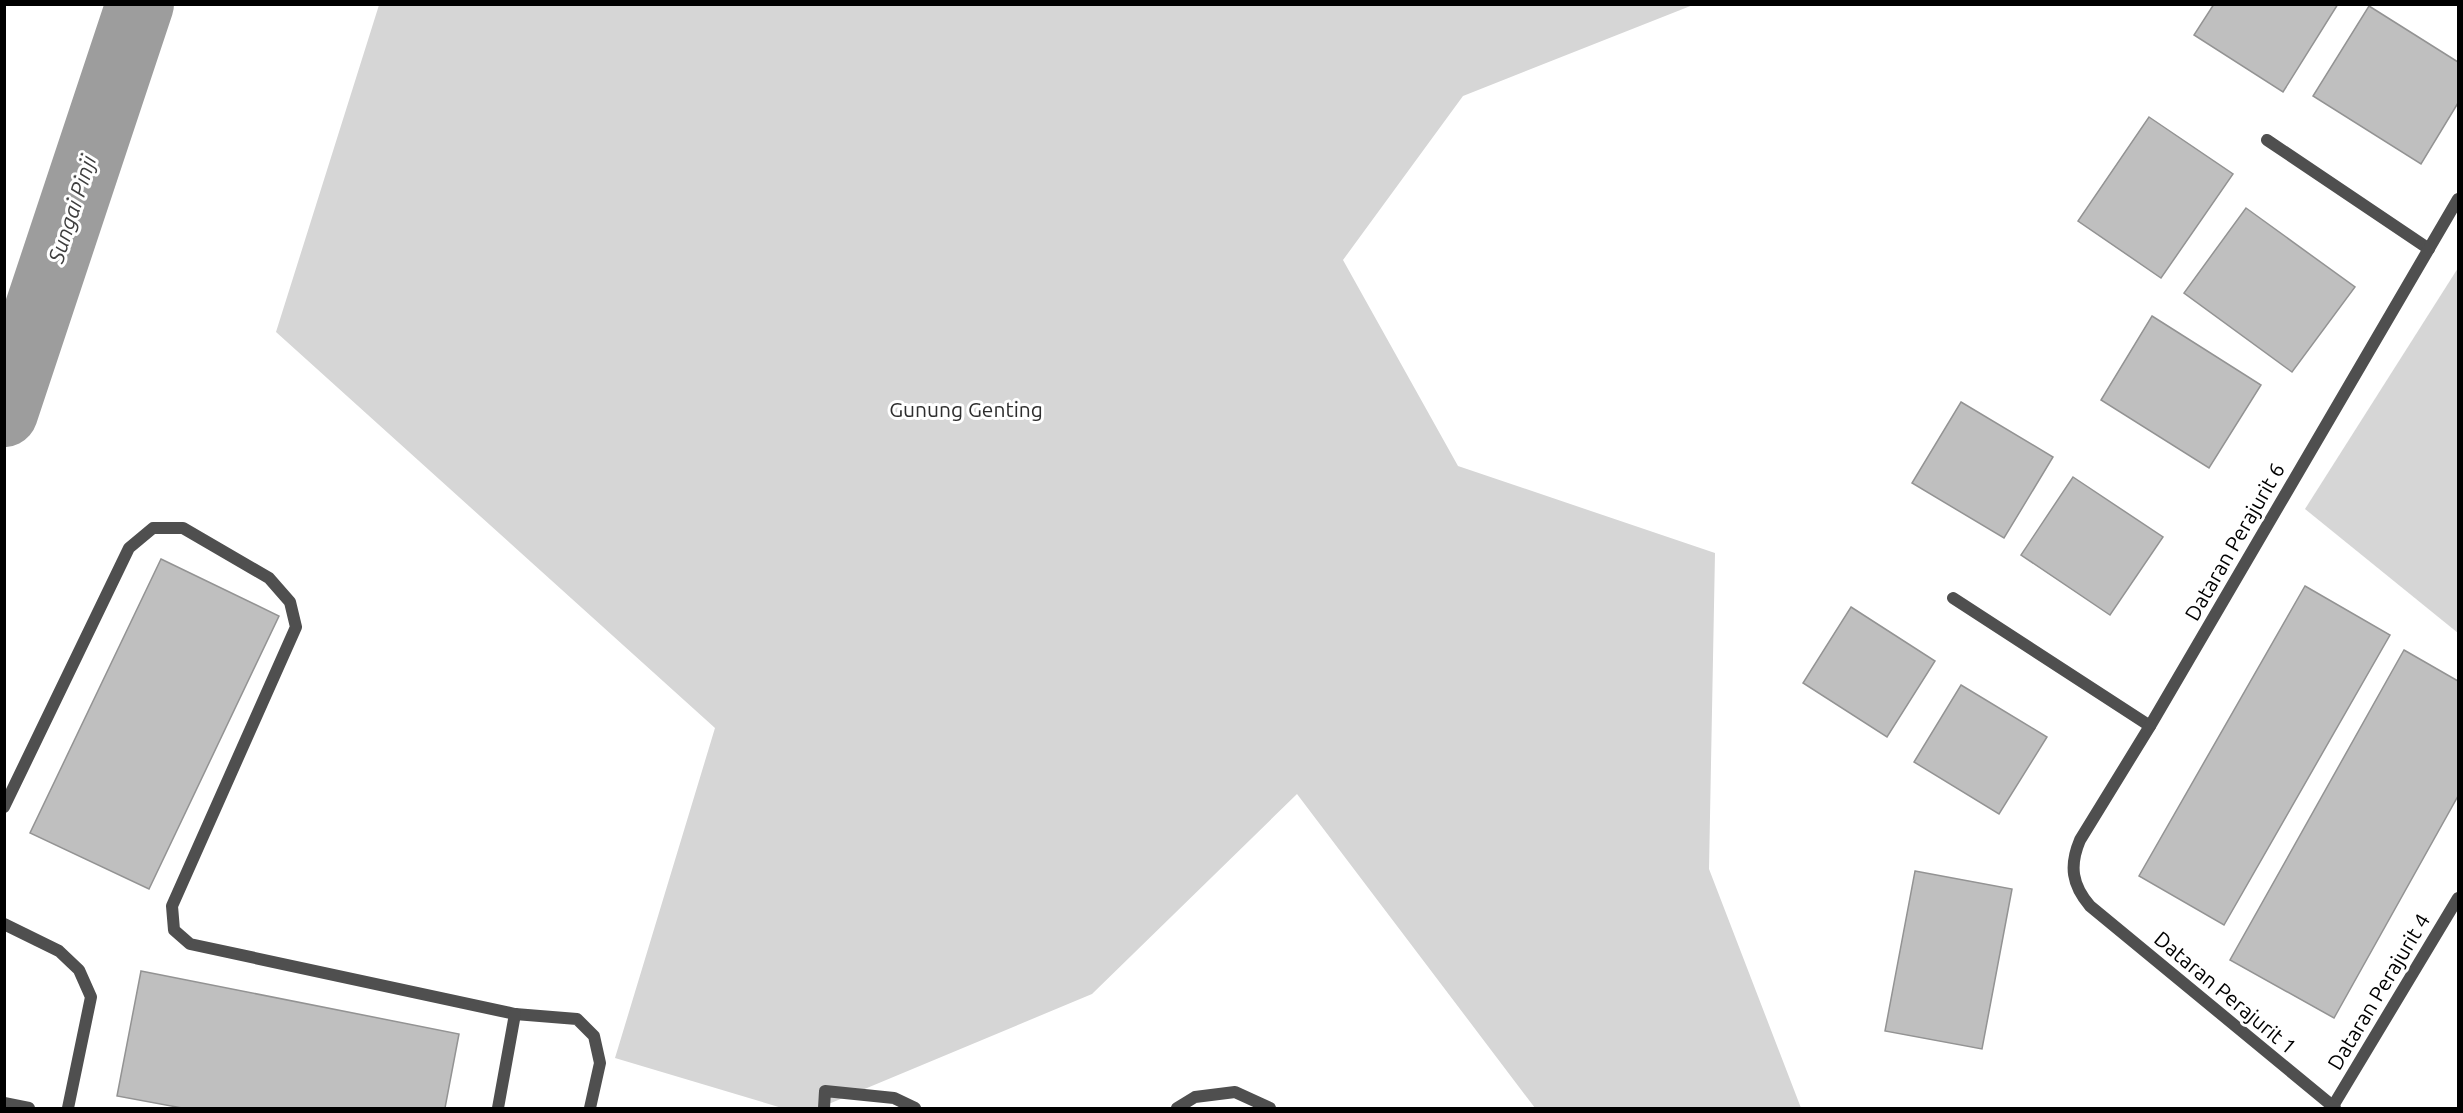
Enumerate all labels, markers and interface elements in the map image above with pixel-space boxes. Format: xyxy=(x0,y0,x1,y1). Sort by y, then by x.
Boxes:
water label: Sungai Pinji xyxy=(42,151,101,267)
park label: Gunung Genting xyxy=(889,397,1043,421)
street label: Dataran Perajurit 6 xyxy=(2179,459,2289,624)
street label: Dataran Perajurit 4 xyxy=(2322,909,2434,1074)
street label: Dataran Perajurit 1 xyxy=(2150,926,2301,1059)

